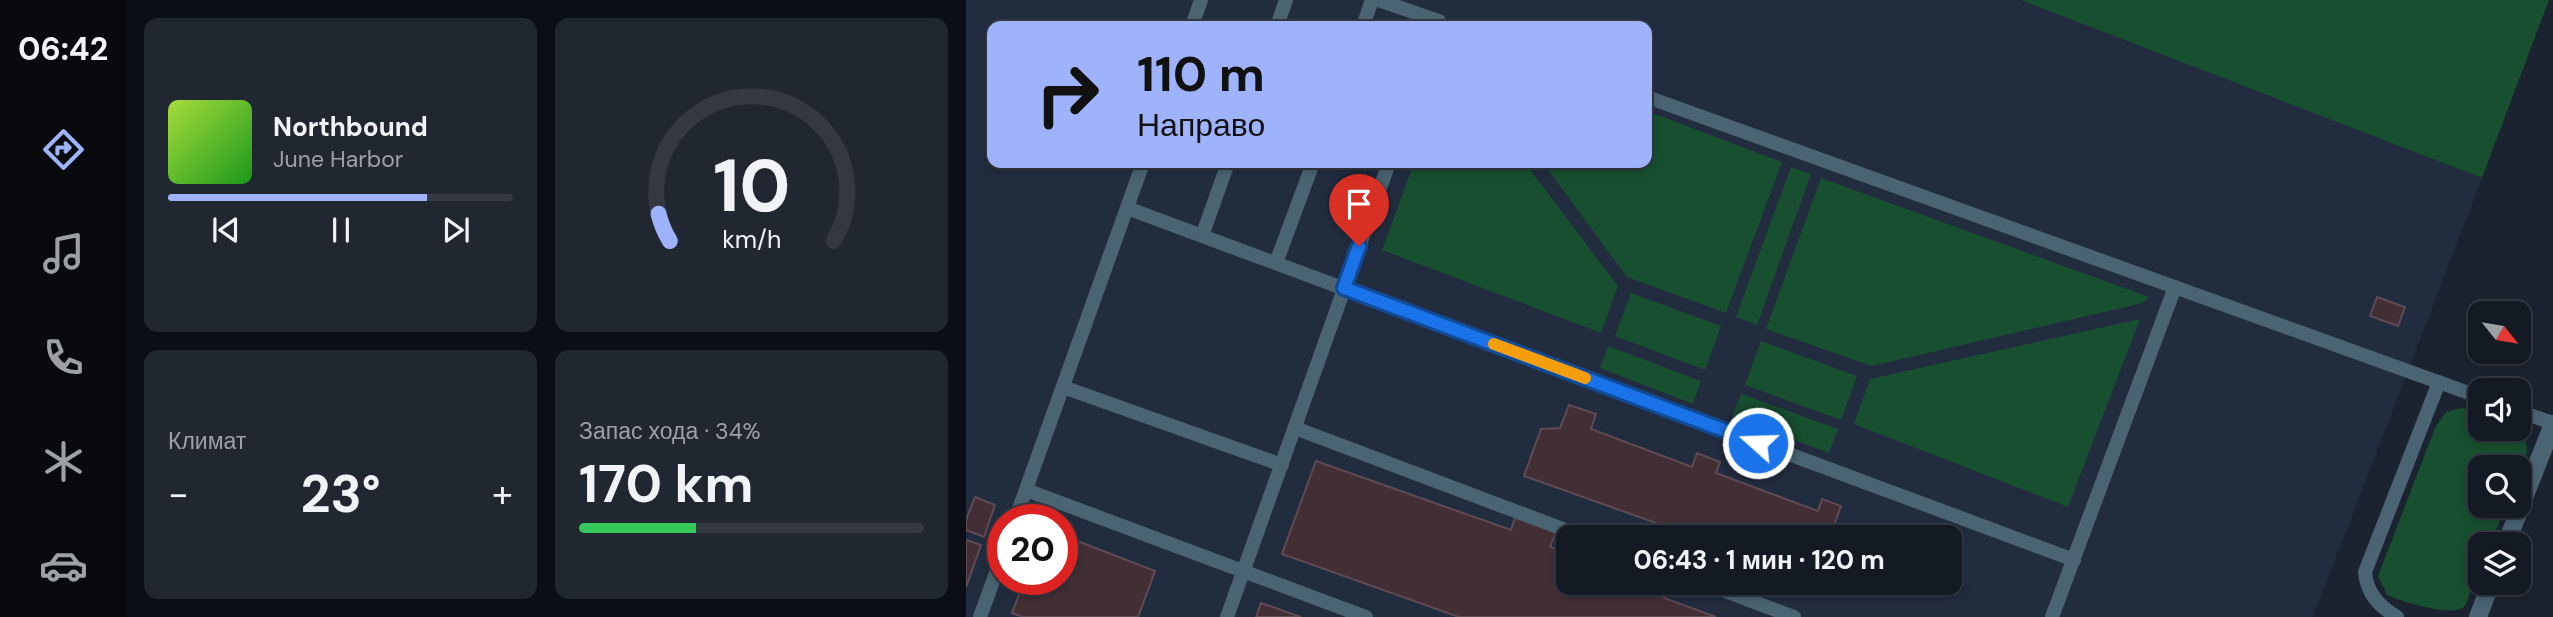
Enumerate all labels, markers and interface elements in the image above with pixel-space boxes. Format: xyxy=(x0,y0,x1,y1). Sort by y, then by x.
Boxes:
text: 06:42 xyxy=(18,28,108,70)
text: 110 m xyxy=(1137,42,1265,106)
icon: right xyxy=(1022,49,1113,140)
text: Направо xyxy=(1137,104,1265,146)
text: Northbound xyxy=(273,110,428,144)
icon: directions xyxy=(39,125,88,174)
text: 10 xyxy=(713,139,790,234)
text: June Harbor xyxy=(273,144,403,174)
pin xyxy=(1329,174,1389,246)
icon: arrive xyxy=(1340,185,1378,223)
icon: previous xyxy=(207,211,245,249)
icon: pause xyxy=(322,211,360,249)
icon: next xyxy=(437,211,475,249)
text: km/h xyxy=(722,223,781,256)
icon: music xyxy=(39,229,88,278)
north arrow xyxy=(2468,301,2530,364)
map controls xyxy=(2468,301,2531,595)
icon: phone xyxy=(39,333,88,382)
button: sound xyxy=(2468,378,2531,441)
position arrow xyxy=(1721,406,1795,480)
text: Запас хода · 34% xyxy=(579,416,761,446)
text: Климат xyxy=(168,426,246,456)
icon: climate xyxy=(39,437,88,486)
text: 170 km xyxy=(579,450,753,518)
button: search xyxy=(2468,455,2531,518)
text: 23° xyxy=(300,460,381,528)
text: − xyxy=(168,469,189,519)
text: + xyxy=(492,469,513,519)
speed limit sign: 20 xyxy=(987,504,1078,595)
button: layers xyxy=(2468,532,2531,595)
icon: car xyxy=(39,541,88,590)
text: 06:43 · 1 мин · 120 m xyxy=(1633,543,1885,577)

